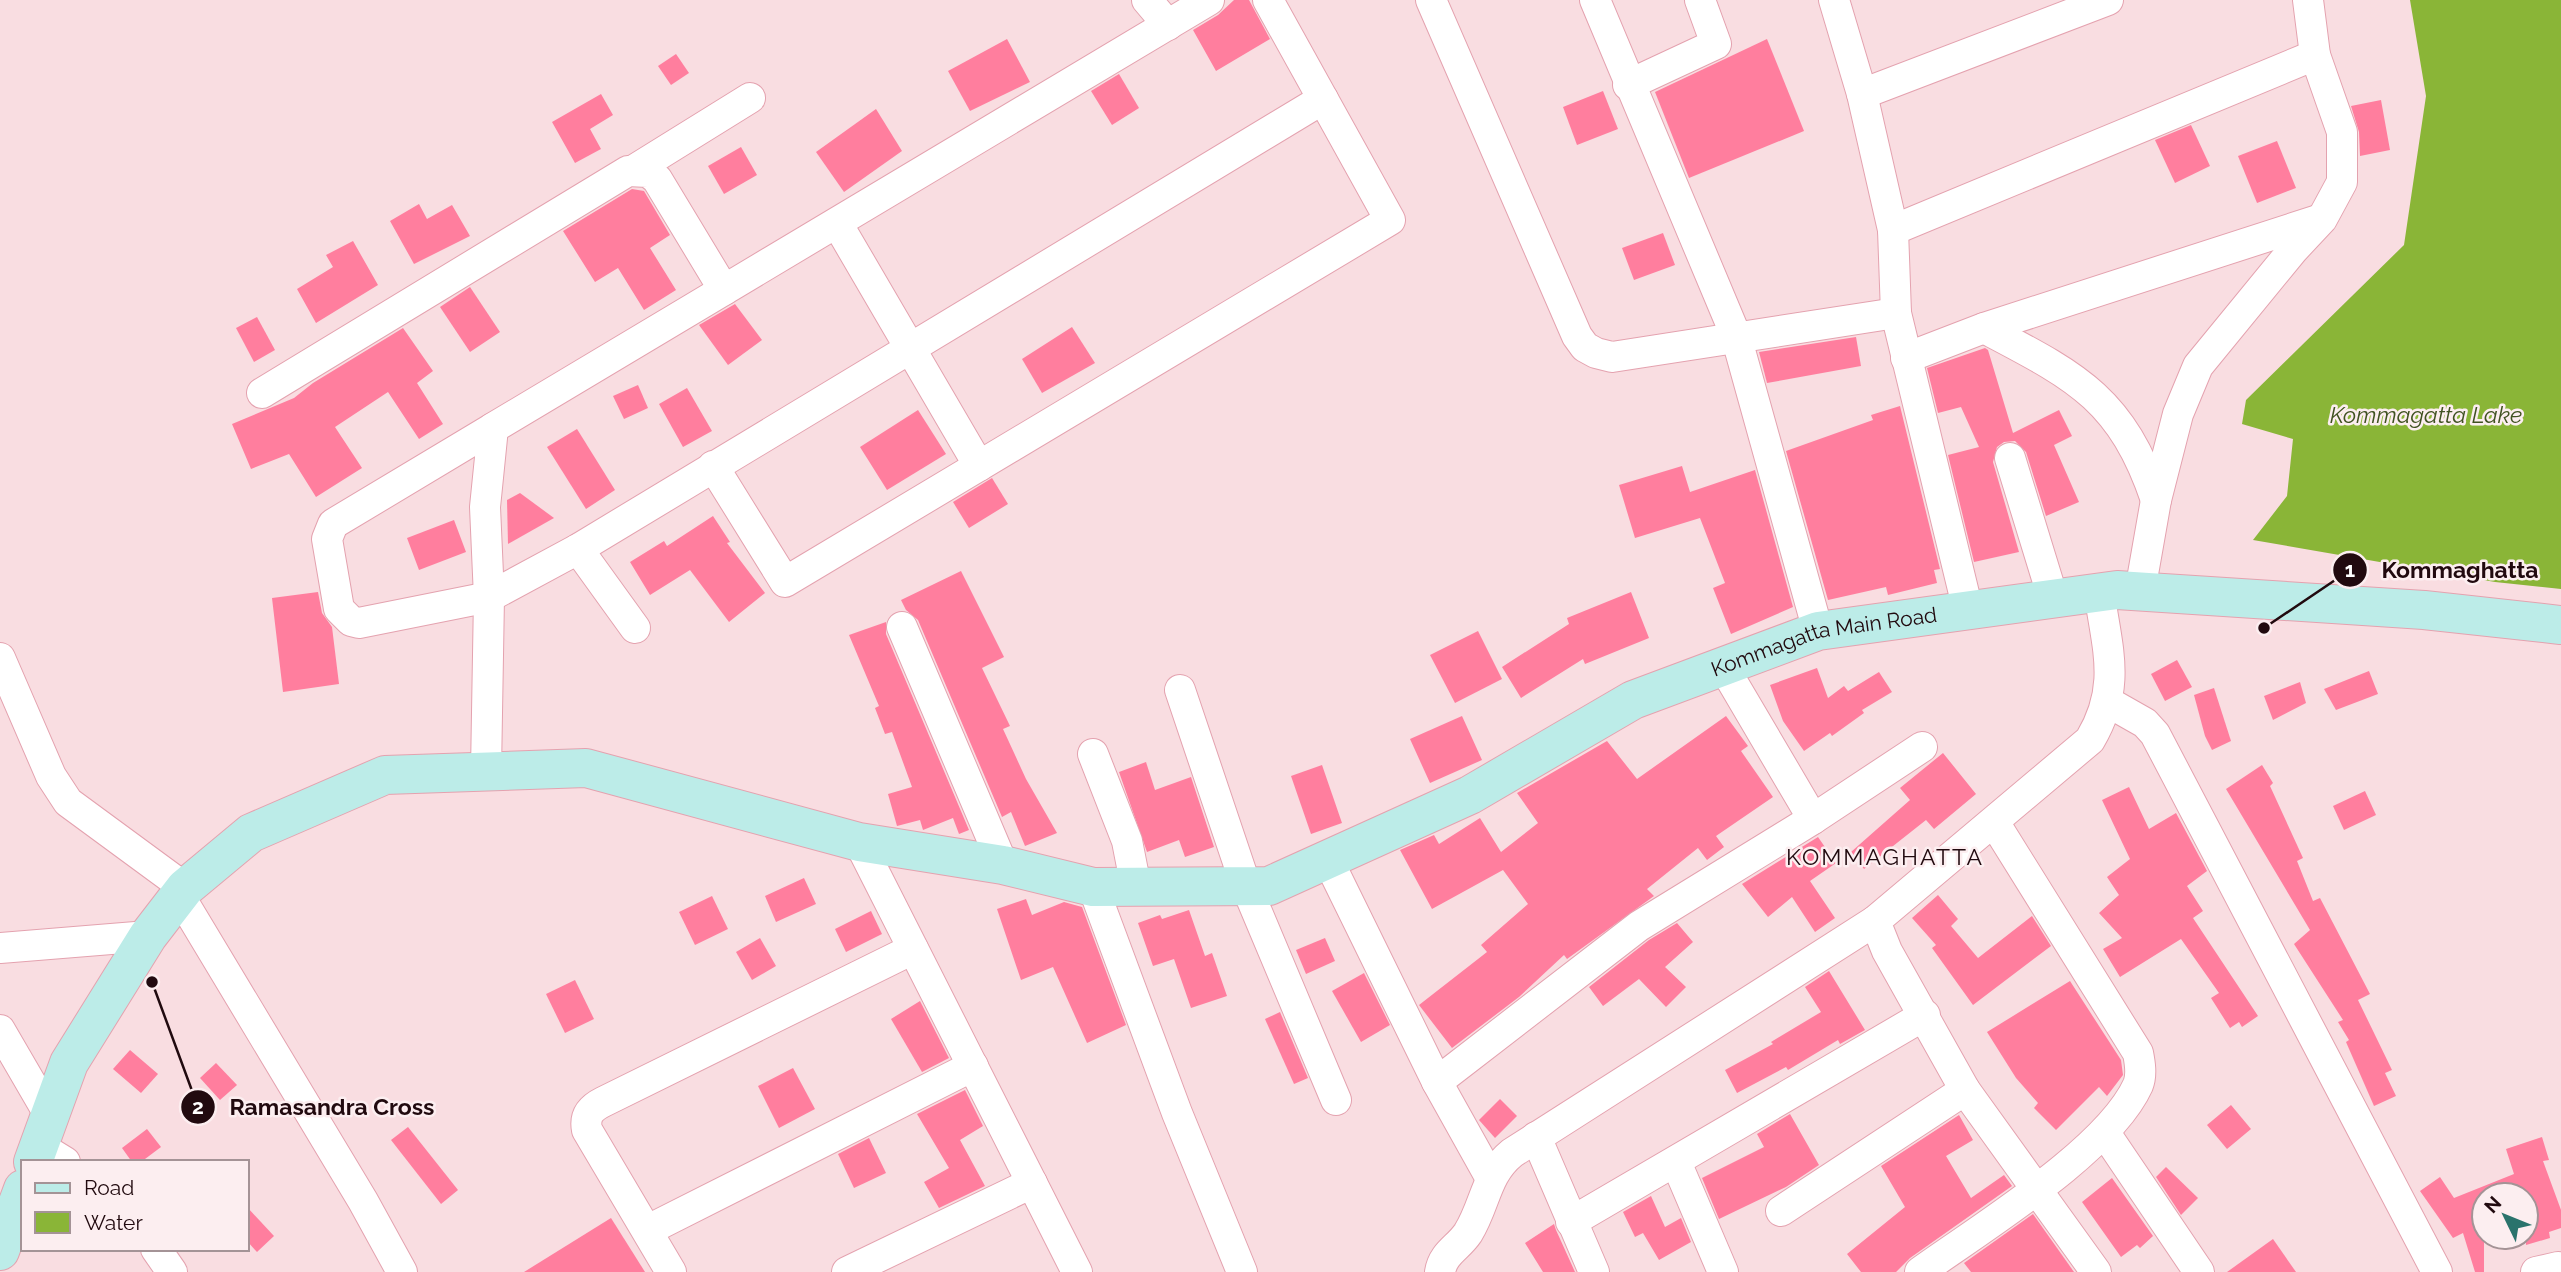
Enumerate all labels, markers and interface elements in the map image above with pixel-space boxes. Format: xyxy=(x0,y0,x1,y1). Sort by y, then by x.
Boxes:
water label: Kommagatta Lake xyxy=(2330,401,2522,428)
callout: Kommaghatta xyxy=(2333,548,2553,592)
text: Kommaghatta xyxy=(2382,556,2538,583)
text: 1 xyxy=(2345,557,2355,582)
street label: Kommagatta Main Road xyxy=(1707,602,1938,682)
district label: KOMMAGHATTA xyxy=(1786,843,1984,870)
callout: Ramasandra Cross xyxy=(181,1085,449,1129)
text: Ramasandra Cross xyxy=(230,1093,434,1120)
text: 2 xyxy=(192,1094,204,1119)
legend xyxy=(21,1160,248,1251)
text: Road xyxy=(84,1175,134,1200)
north arrow xyxy=(2470,1181,2540,1251)
text: N xyxy=(2480,1192,2506,1217)
text: Water xyxy=(84,1210,143,1235)

